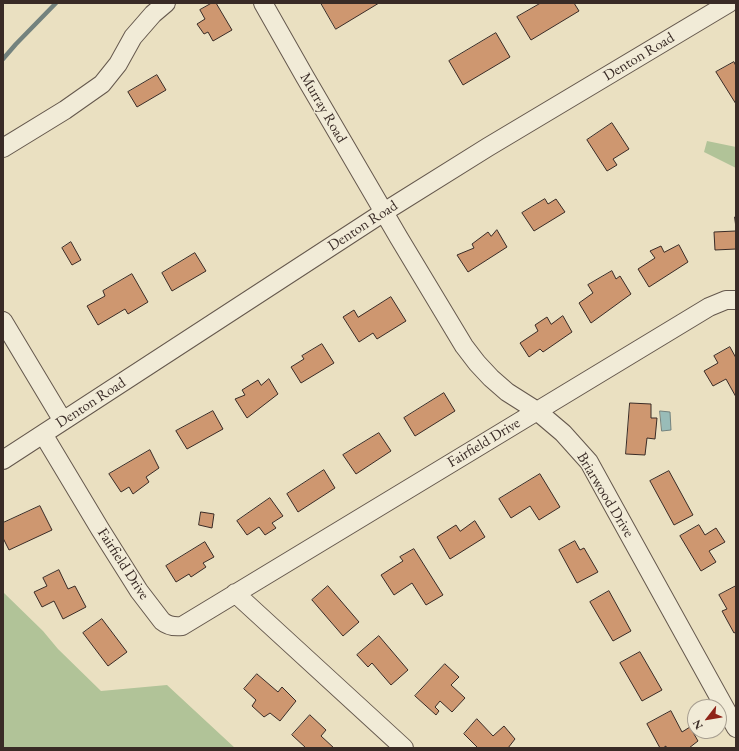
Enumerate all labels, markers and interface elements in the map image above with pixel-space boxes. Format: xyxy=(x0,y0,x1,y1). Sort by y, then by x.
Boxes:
street label: Denton Road xyxy=(600,29,678,85)
street label: Murray Road xyxy=(296,70,350,146)
street label: Denton Road xyxy=(325,197,401,255)
street label: Denton Road xyxy=(53,374,129,432)
street label: Fairfield Drive xyxy=(444,414,524,472)
street label: Briarwood Drive xyxy=(573,449,637,541)
street label: Fairfield Drive xyxy=(93,525,153,603)
north arrow xyxy=(687,699,727,739)
text: N xyxy=(689,717,706,732)

